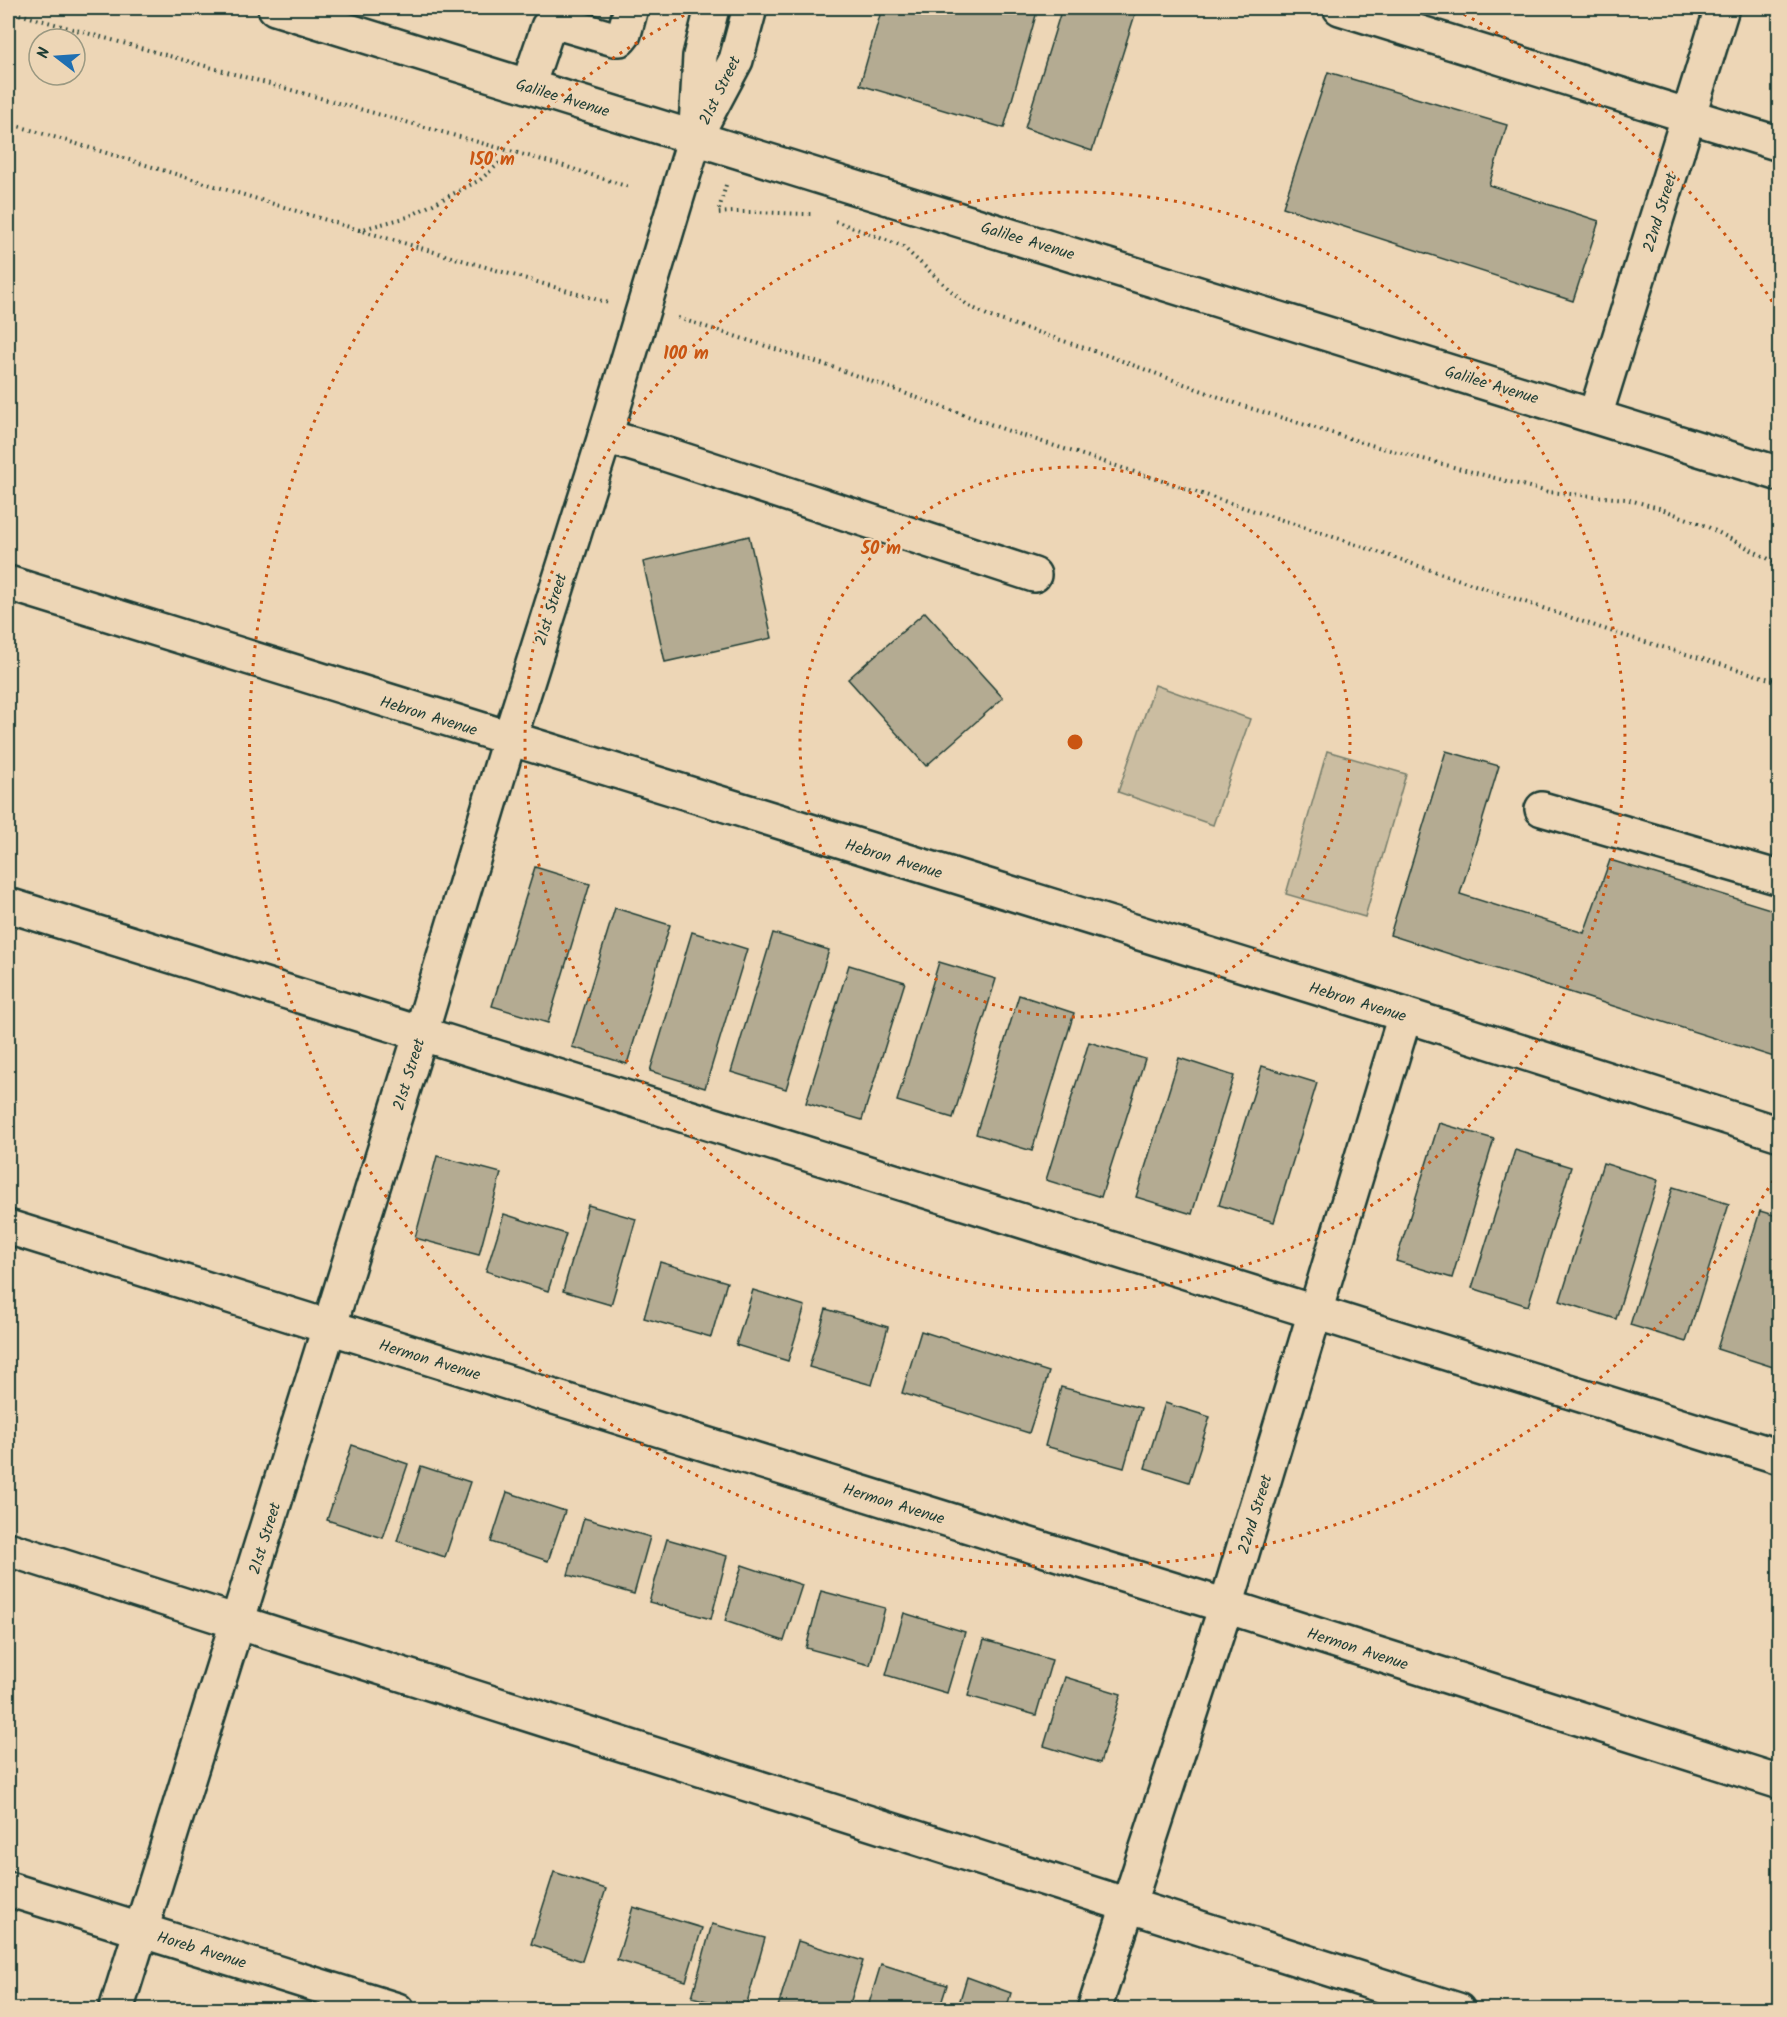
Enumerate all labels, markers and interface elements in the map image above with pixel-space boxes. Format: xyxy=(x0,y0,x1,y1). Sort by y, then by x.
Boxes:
north arrow xyxy=(27,27,87,87)
text: N xyxy=(31,45,58,62)
street label: 21st Street xyxy=(693,51,748,130)
street label: Galilee Avenue xyxy=(513,72,613,125)
text: 150 m xyxy=(469,146,515,175)
street label: 22nd Street xyxy=(1636,169,1685,255)
street label: Galilee Avenue xyxy=(978,215,1078,268)
text: 100 m xyxy=(663,340,709,369)
street label: Galilee Avenue xyxy=(1442,359,1542,412)
text: 50 m xyxy=(860,535,901,564)
street label: 21st Street xyxy=(529,569,574,649)
street label: Hebron Avenue xyxy=(377,690,480,743)
centre of rings xyxy=(1065,732,1085,752)
street label: Hebron Avenue xyxy=(842,833,945,886)
street label: Hebron Avenue xyxy=(1306,976,1409,1029)
street label: 21st Street xyxy=(387,1034,432,1114)
street label: Hermon Avenue xyxy=(376,1333,484,1388)
street label: 22nd Street xyxy=(1231,1471,1280,1557)
street label: Hermon Avenue xyxy=(840,1477,948,1532)
street label: 21st Street xyxy=(243,1498,288,1578)
street label: Hermon Avenue xyxy=(1304,1621,1411,1678)
street label: Horeb Avenue xyxy=(154,1925,249,1976)

